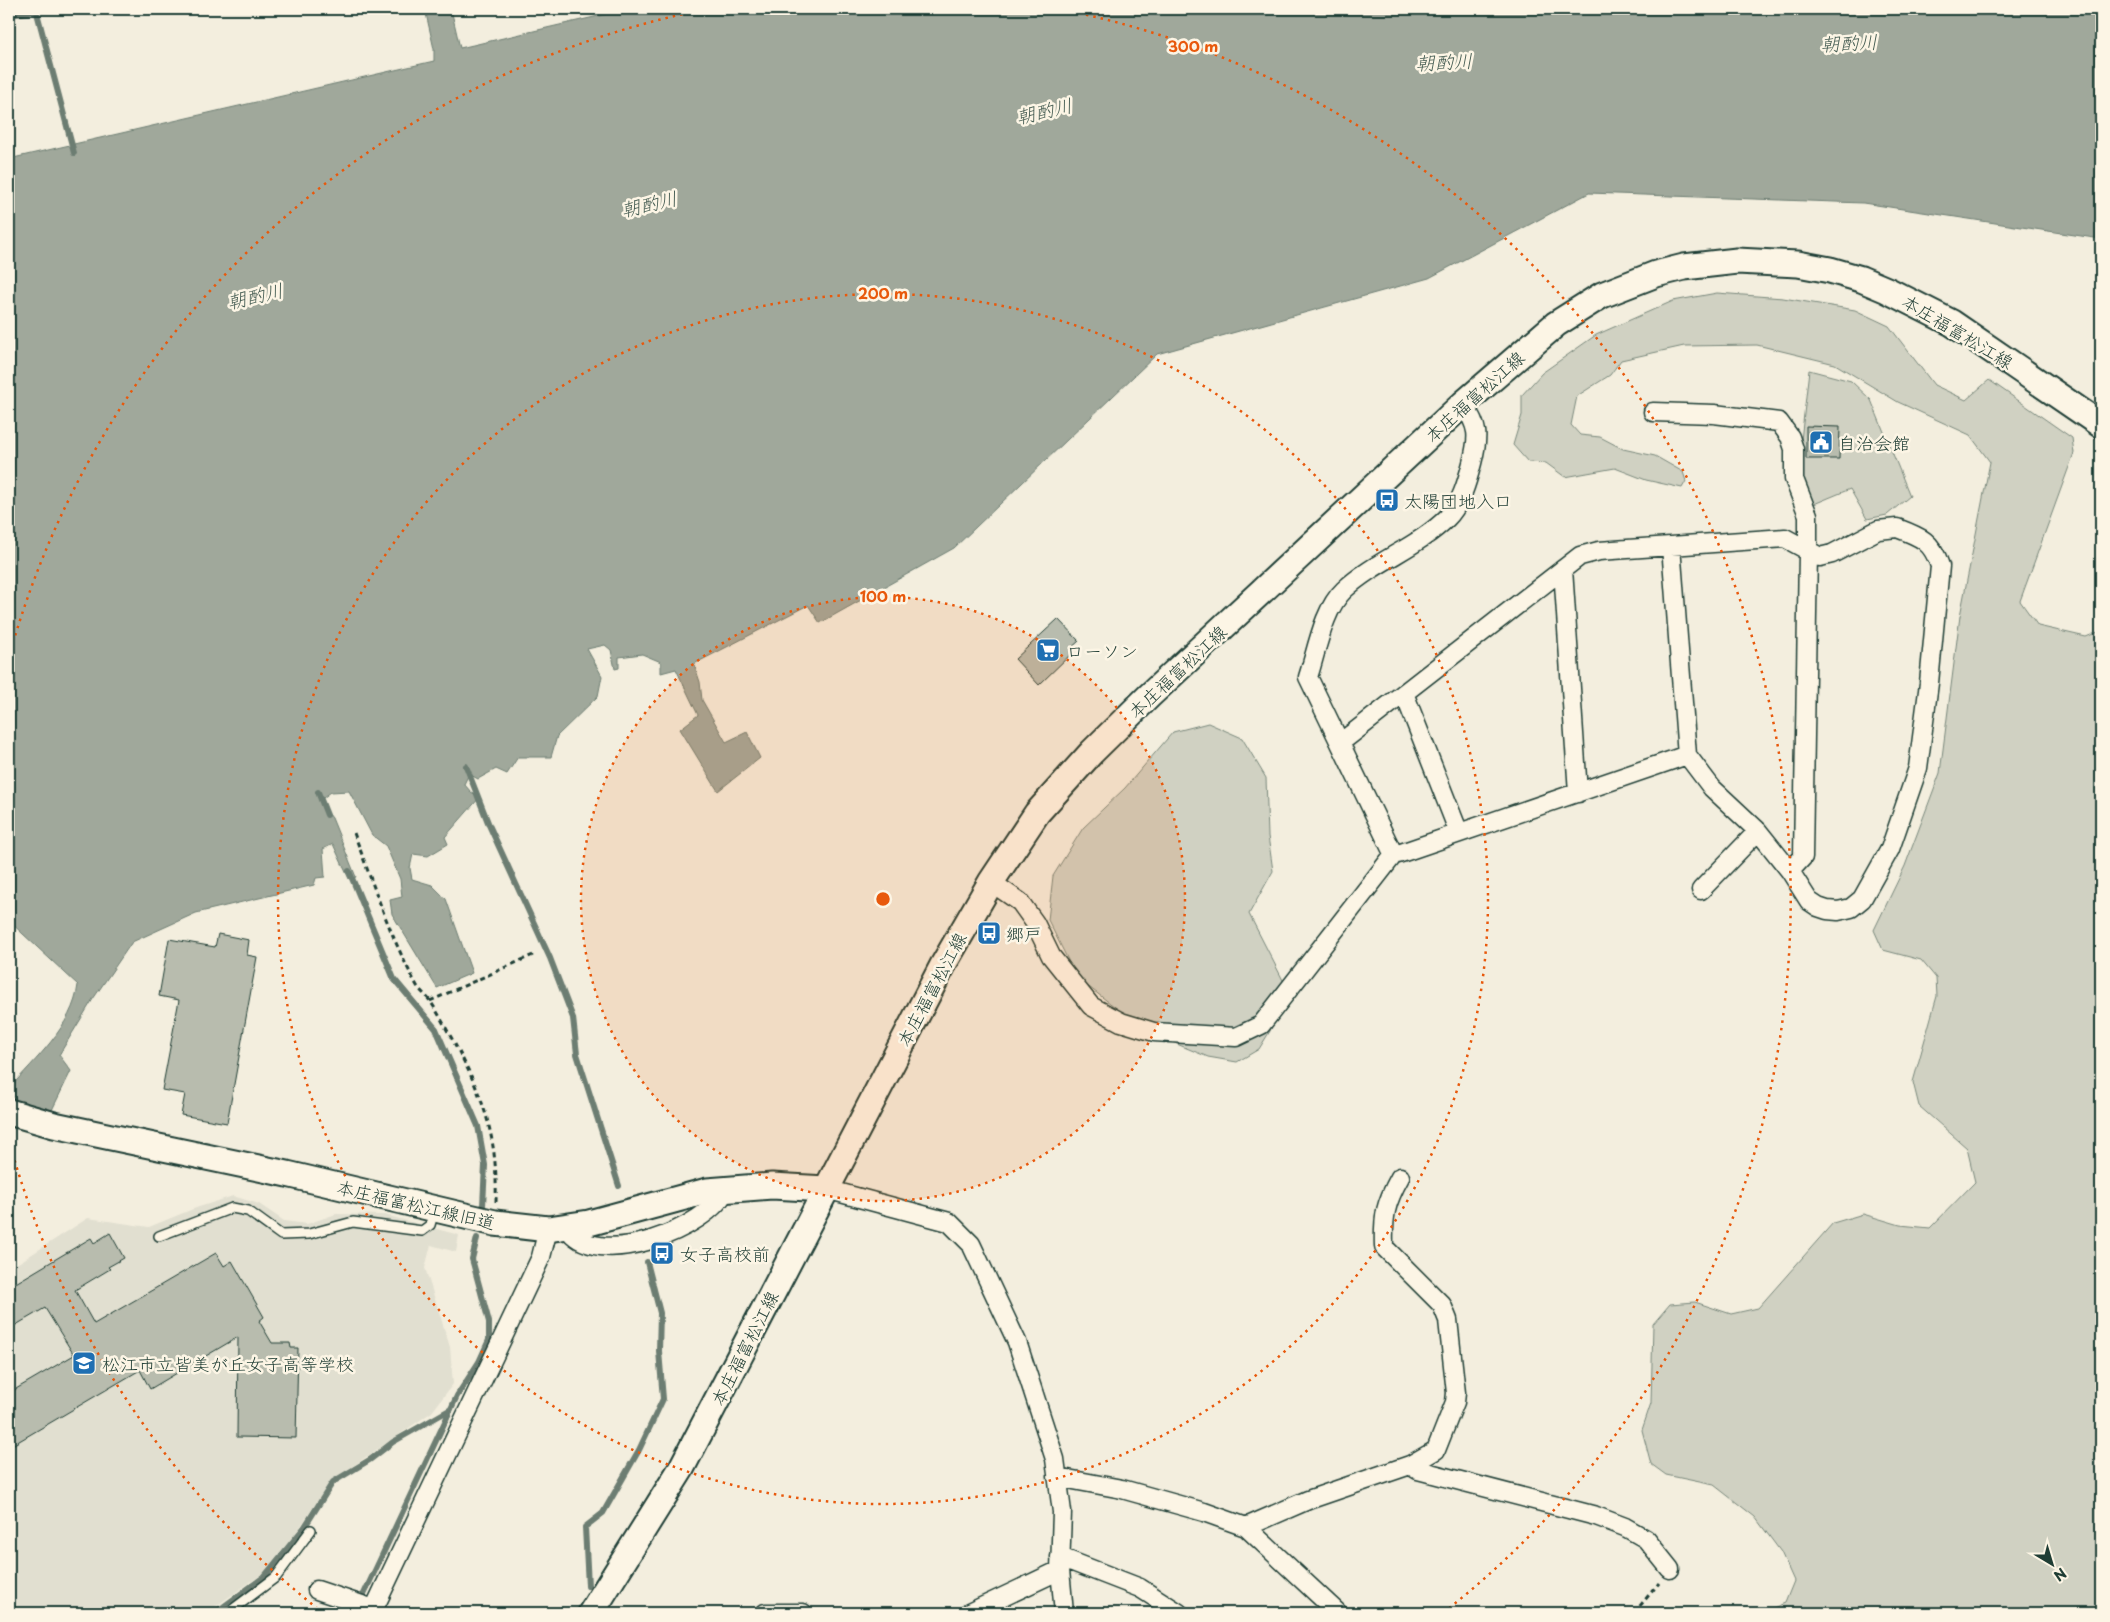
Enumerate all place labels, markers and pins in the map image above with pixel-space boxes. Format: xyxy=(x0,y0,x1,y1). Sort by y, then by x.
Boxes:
public building icon: 自治会館 xyxy=(1808,429,1834,455)
place label: 自治会館 xyxy=(1838,429,1910,456)
bus stop icon: 太陽団地入口 xyxy=(1374,487,1400,513)
place label: 太陽団地入口 xyxy=(1404,487,1512,514)
supermarket icon: ローソン xyxy=(1035,637,1061,663)
place label: ローソン xyxy=(1066,637,1138,664)
centre of rings xyxy=(874,890,892,908)
bus stop icon: 郷戸 xyxy=(976,920,1002,946)
place label: 郷戸 xyxy=(1006,920,1042,947)
bus stop icon: 女子高校前 xyxy=(649,1240,675,1266)
place label: 女子高校前 xyxy=(680,1240,770,1267)
school or university icon: 松江市立皆美が丘女子高等学校 xyxy=(71,1350,97,1376)
place label: 松江市立皆美が丘女子高等学校 xyxy=(102,1350,354,1377)

